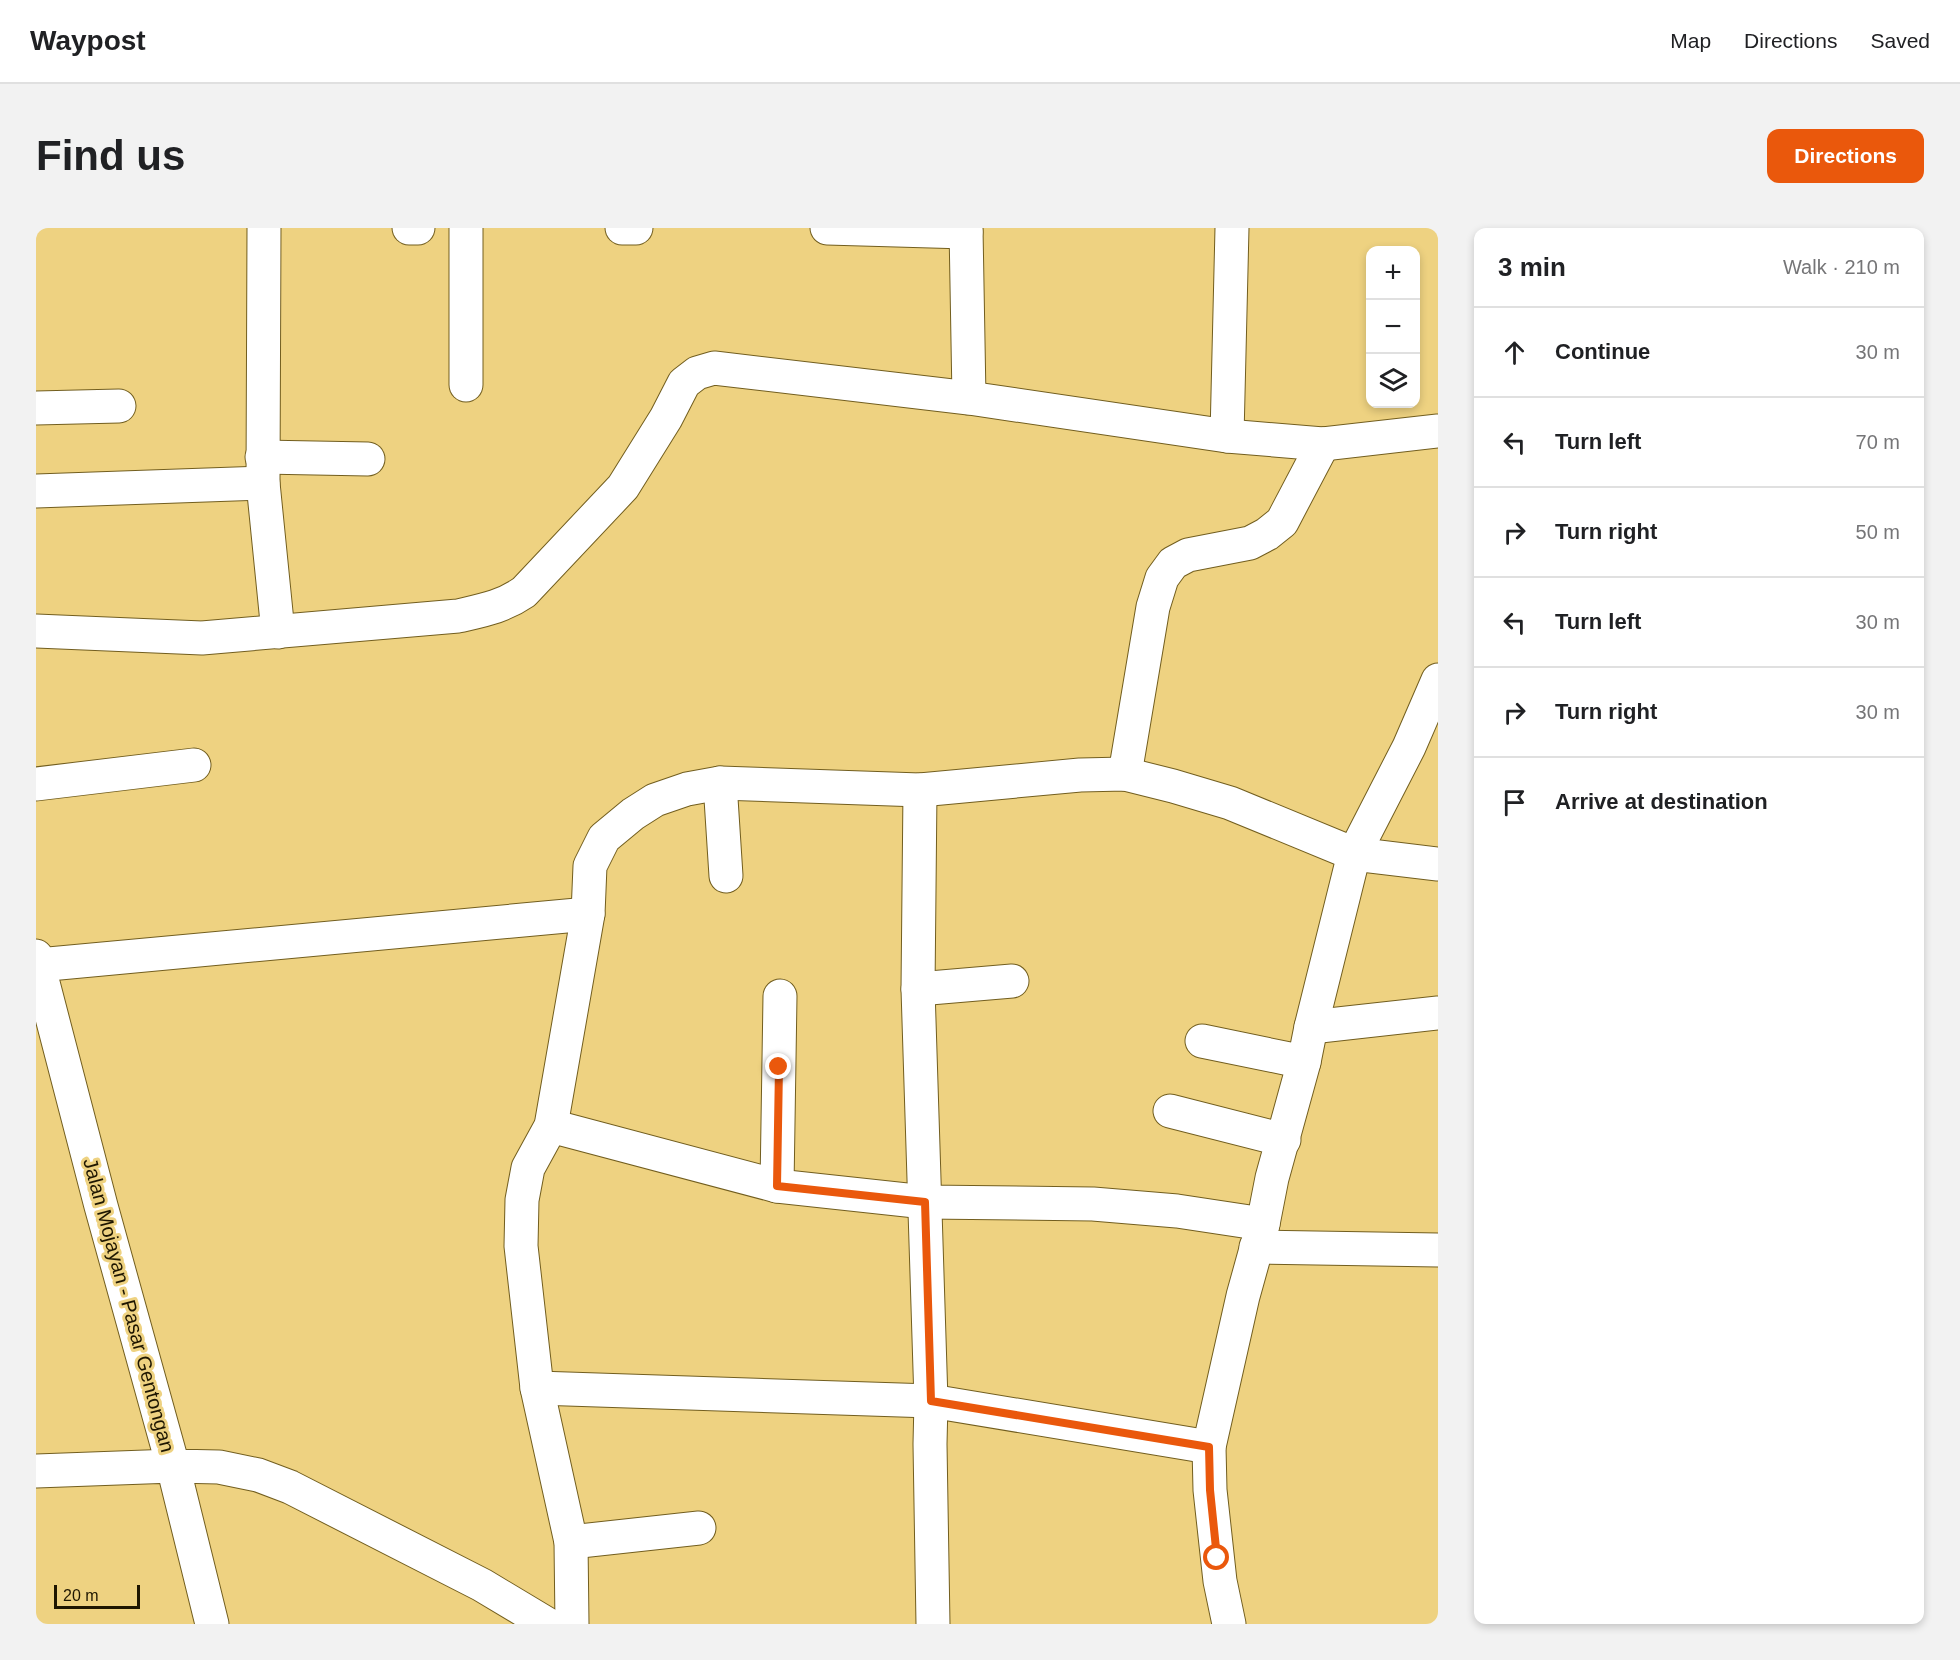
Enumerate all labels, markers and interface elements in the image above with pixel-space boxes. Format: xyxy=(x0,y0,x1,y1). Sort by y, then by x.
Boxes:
text: Waypost xyxy=(30,25,146,56)
text: Map xyxy=(1670,29,1711,52)
text: Directions xyxy=(1744,29,1837,52)
text: Saved xyxy=(1870,29,1930,52)
button: Directions xyxy=(1767,129,1924,183)
text: Find us xyxy=(36,132,185,179)
map controls xyxy=(1366,246,1420,408)
button: + xyxy=(1366,246,1420,300)
text: 3 min xyxy=(1498,252,1566,282)
text: Walk · 210 m xyxy=(1783,256,1900,278)
button: − xyxy=(1366,300,1420,354)
icon: ahead xyxy=(1498,336,1531,369)
text: Continue xyxy=(1555,339,1650,364)
text: 30 m xyxy=(1856,341,1900,363)
button: layers xyxy=(1366,354,1420,408)
icon: left xyxy=(1498,426,1531,459)
text: Turn left xyxy=(1555,429,1641,454)
text: 70 m xyxy=(1856,431,1900,453)
icon: right xyxy=(1498,516,1531,549)
text: Turn right xyxy=(1555,519,1657,544)
text: 50 m xyxy=(1856,521,1900,543)
icon: left xyxy=(1498,606,1531,639)
text: Turn left xyxy=(1555,609,1641,634)
text: 30 m xyxy=(1856,611,1900,633)
icon: right xyxy=(1498,696,1531,729)
text: Turn right xyxy=(1555,699,1657,724)
text: 30 m xyxy=(1856,701,1900,723)
icon: arrive xyxy=(1498,786,1531,819)
text: Arrive at destination xyxy=(1555,789,1768,814)
route end xyxy=(765,1053,791,1079)
street label: Jalan Mojayan - Pasar Gentongan xyxy=(79,1156,179,1454)
route start xyxy=(1203,1544,1229,1570)
scale bar xyxy=(54,1582,140,1610)
text: 20 m xyxy=(63,1587,99,1604)

